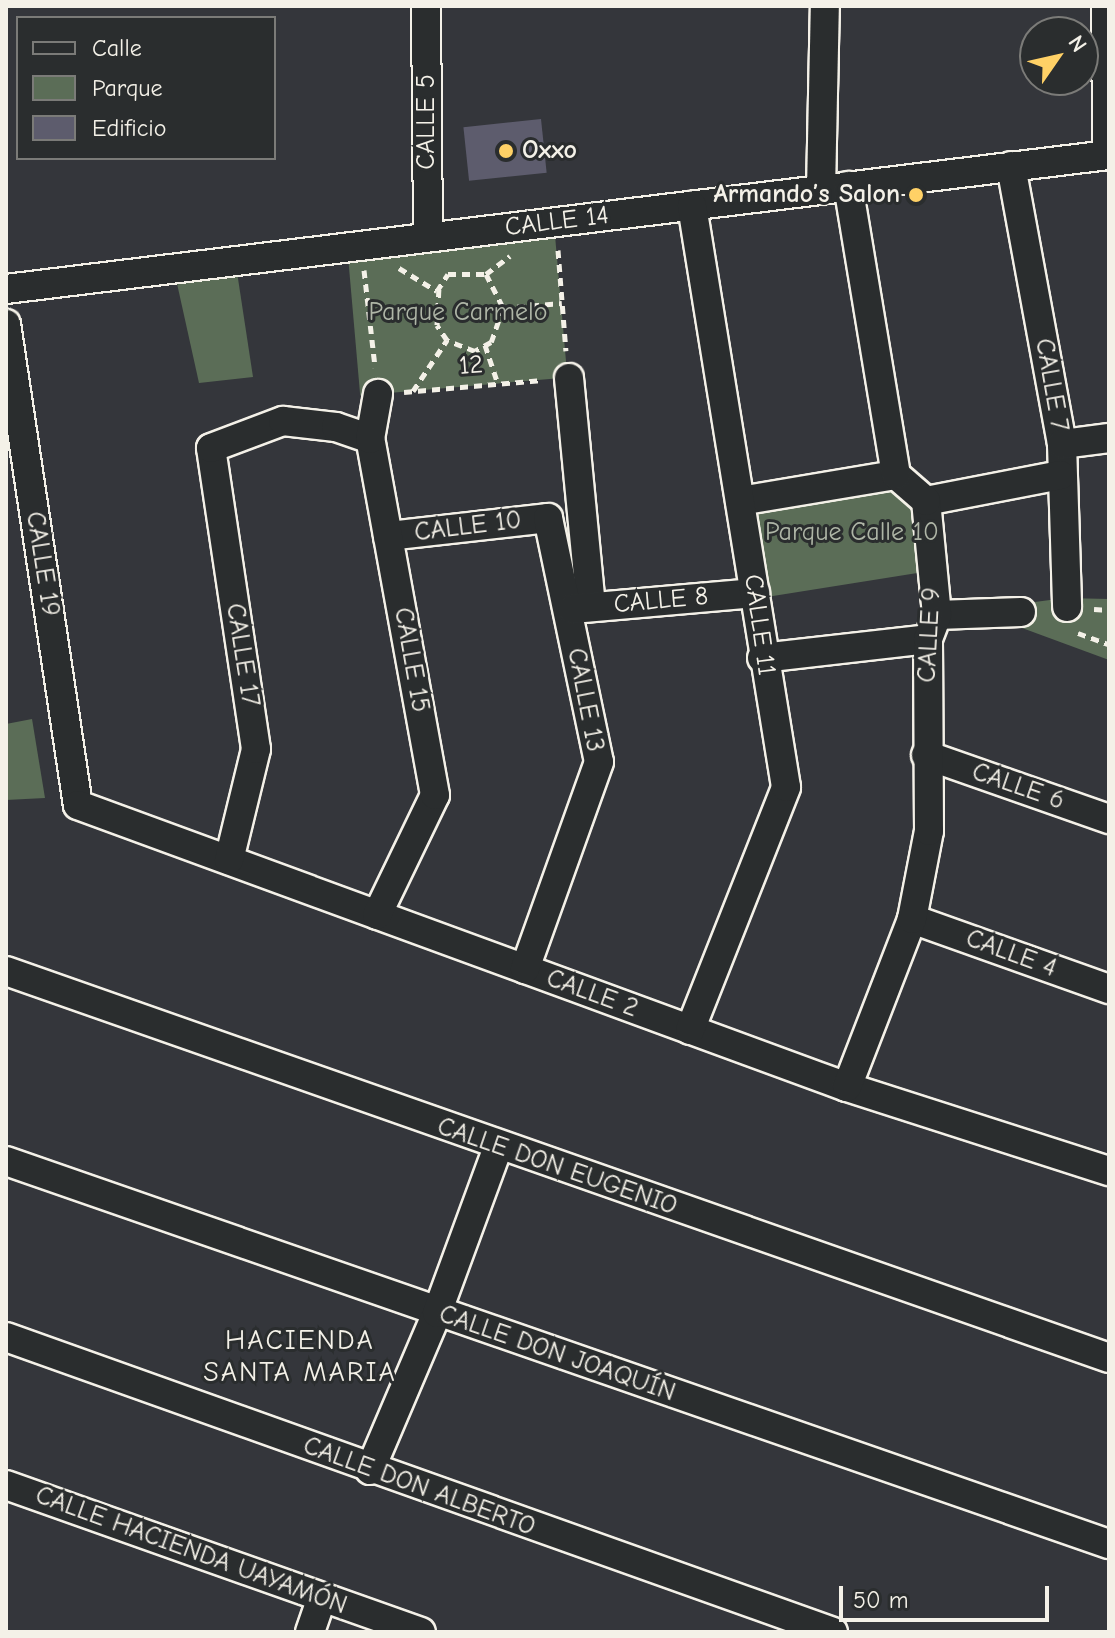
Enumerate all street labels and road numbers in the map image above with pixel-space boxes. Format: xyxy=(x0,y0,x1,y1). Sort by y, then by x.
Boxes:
street label: CALLE 5 xyxy=(411,74,443,170)
street label: CALLE 14 xyxy=(503,200,611,244)
street label: CALLE 7 xyxy=(1027,336,1075,434)
street label: 12 xyxy=(458,349,484,383)
street label: CALLE 10 xyxy=(413,505,523,549)
street label: CALLE 19 xyxy=(18,509,66,619)
street label: CALLE 11 xyxy=(736,572,782,678)
street label: CALLE 8 xyxy=(612,581,710,621)
street label: CALLE 9 xyxy=(912,587,948,683)
street label: CALLE 17 xyxy=(218,601,266,709)
street label: CALLE 15 xyxy=(386,605,436,715)
street label: CALLE 13 xyxy=(560,646,610,754)
street label: CALLE 6 xyxy=(968,757,1068,817)
street label: CALLE 4 xyxy=(961,923,1061,985)
street label: CALLE 2 xyxy=(542,963,642,1025)
street label: CALLE DON EUGENIO xyxy=(433,1111,681,1223)
street label: CALLE DON JOAQUÍN xyxy=(435,1299,679,1409)
street label: CALLE DON ALBERTO xyxy=(299,1431,539,1543)
street label: CALLE HACIENDA UAYAMÓN xyxy=(31,1480,351,1622)

